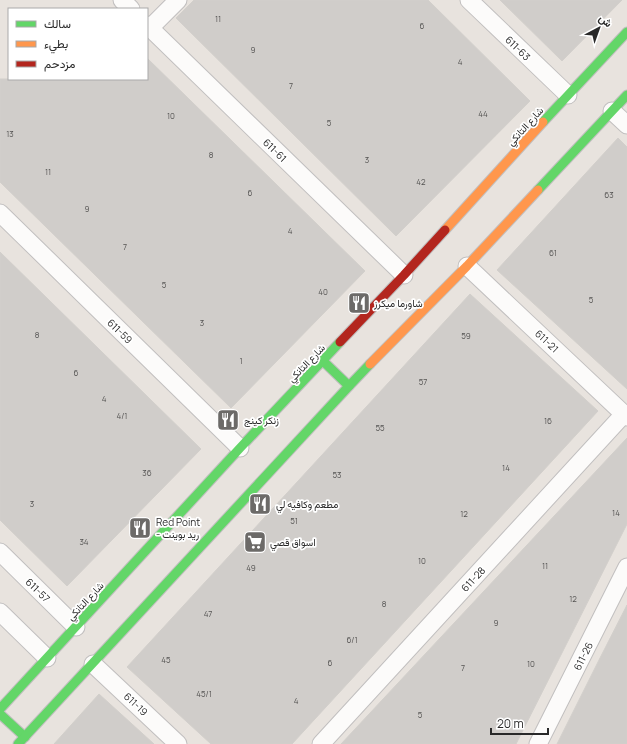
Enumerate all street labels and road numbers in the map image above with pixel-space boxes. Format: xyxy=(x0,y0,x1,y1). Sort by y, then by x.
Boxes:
street label: 611-63 xyxy=(502,33,534,63)
street label: شارع التانكي xyxy=(504,103,548,150)
street label: 611-61 xyxy=(260,135,290,165)
street label: 611-59 xyxy=(104,316,136,346)
street label: 611-21 xyxy=(532,326,562,356)
street label: شارع التانكي xyxy=(284,341,329,387)
street label: 611-28 xyxy=(458,563,488,595)
street label: 611-57 xyxy=(23,575,53,605)
street label: شارع التانكي xyxy=(63,579,108,625)
street label: 611-26 xyxy=(570,639,596,673)
street label: 611-19 xyxy=(121,689,151,719)

